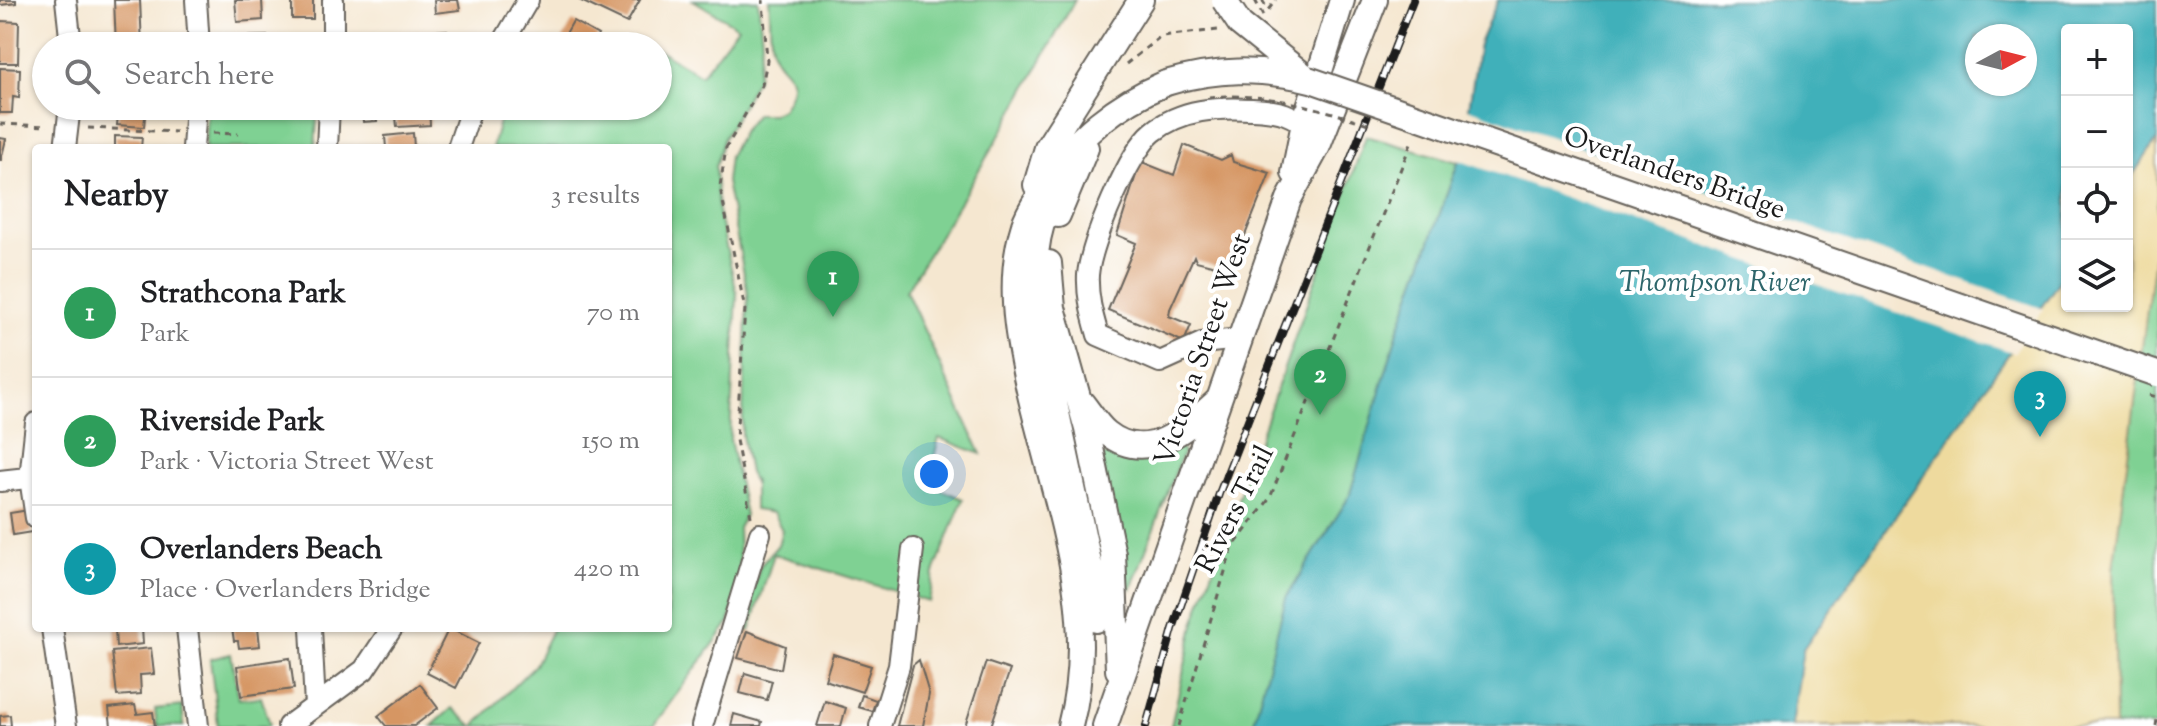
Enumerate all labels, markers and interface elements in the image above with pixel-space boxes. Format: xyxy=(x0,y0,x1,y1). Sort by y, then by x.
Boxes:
north arrow xyxy=(1965,24,2037,96)
map controls xyxy=(2061,24,2133,312)
button: + xyxy=(2061,24,2133,96)
search box xyxy=(32,32,672,120)
icon: search xyxy=(60,54,104,98)
text: Search here xyxy=(124,55,274,98)
button: − xyxy=(2061,96,2133,168)
street label: Overlanders Bridge xyxy=(1558,117,1790,231)
button: locate xyxy=(2061,168,2133,240)
text: Nearby xyxy=(64,172,169,221)
text: 3 results xyxy=(551,178,640,215)
street label: Victoria Street West xyxy=(1145,228,1263,472)
button: layers xyxy=(2061,240,2133,312)
pin: 1 xyxy=(807,251,859,317)
water label: Thompson River xyxy=(1619,262,1811,305)
text: Strathcona Park xyxy=(140,273,346,316)
text: 1 xyxy=(86,295,94,332)
text: 70 m xyxy=(587,295,640,332)
text: Park xyxy=(140,316,190,353)
pin: 2 xyxy=(1294,349,1346,415)
pin: 3 xyxy=(2014,371,2066,437)
text: Riverside Park xyxy=(140,401,325,444)
text: 2 xyxy=(84,423,96,460)
text: 150 m xyxy=(581,423,640,460)
street label: Rivers Trail xyxy=(1187,439,1285,581)
text: Park · Victoria Street West xyxy=(140,444,434,481)
your location xyxy=(914,454,954,494)
text: Overlanders Beach xyxy=(140,529,383,572)
text: 3 xyxy=(85,551,95,588)
text: 420 m xyxy=(574,551,640,588)
text: Place · Overlanders Bridge xyxy=(140,572,431,609)

